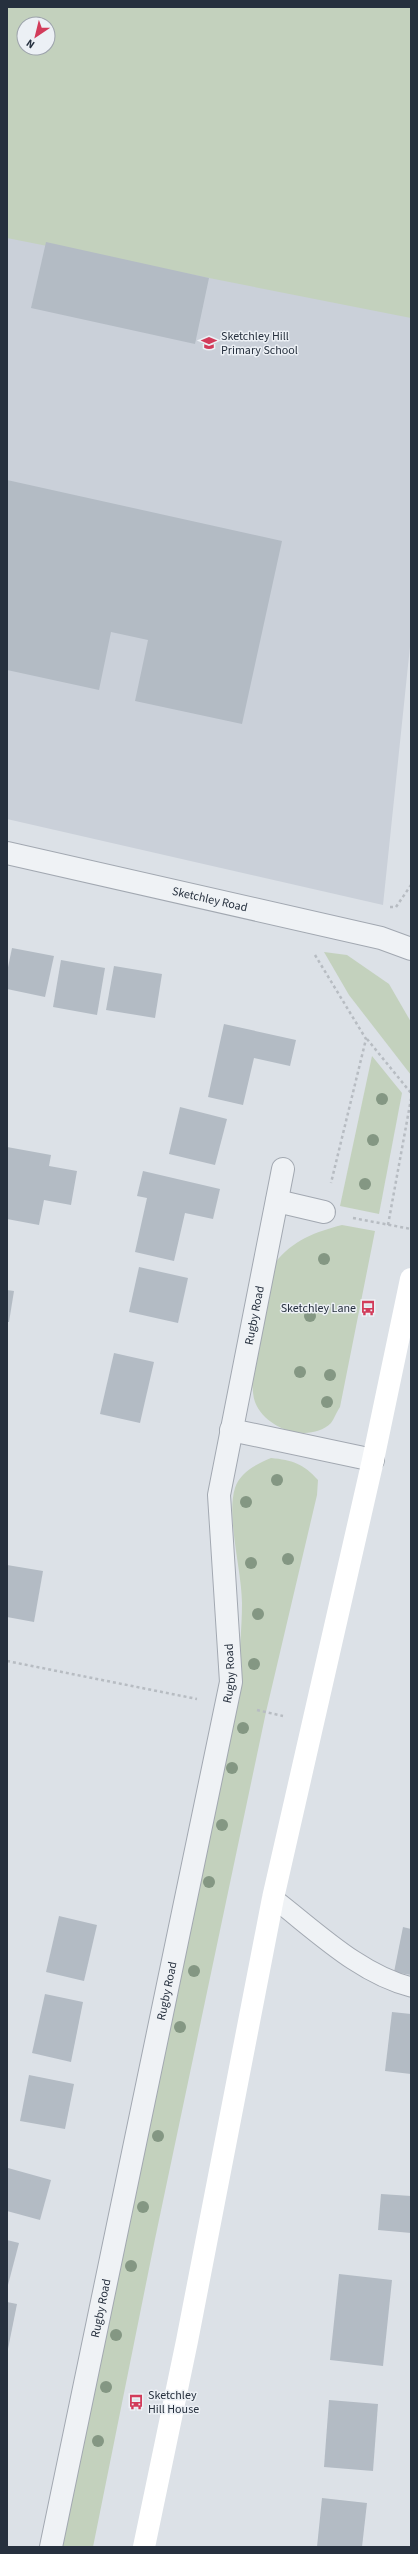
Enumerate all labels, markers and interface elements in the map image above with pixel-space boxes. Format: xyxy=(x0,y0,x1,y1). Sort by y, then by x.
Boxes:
north arrow xyxy=(16,16,56,56)
text: N xyxy=(23,36,38,52)
place label: Sketchley Hill Primary School xyxy=(221,328,298,359)
school or university icon: Sketchley Hill Primary School xyxy=(200,334,218,352)
street label: Sketchley Road xyxy=(170,883,249,916)
street label: Rugby Road xyxy=(241,1284,269,1346)
bus stop icon: Sketchley Lane xyxy=(359,1299,377,1317)
place label: Sketchley Lane xyxy=(281,1300,356,1317)
street label: Rugby Road xyxy=(219,1643,240,1705)
street label: Rugby Road xyxy=(153,1960,182,2022)
street label: Rugby Road xyxy=(87,2277,116,2339)
place label: Sketchley Hill House xyxy=(148,2387,199,2418)
bus stop icon: Sketchley Hill House xyxy=(127,2393,145,2411)

